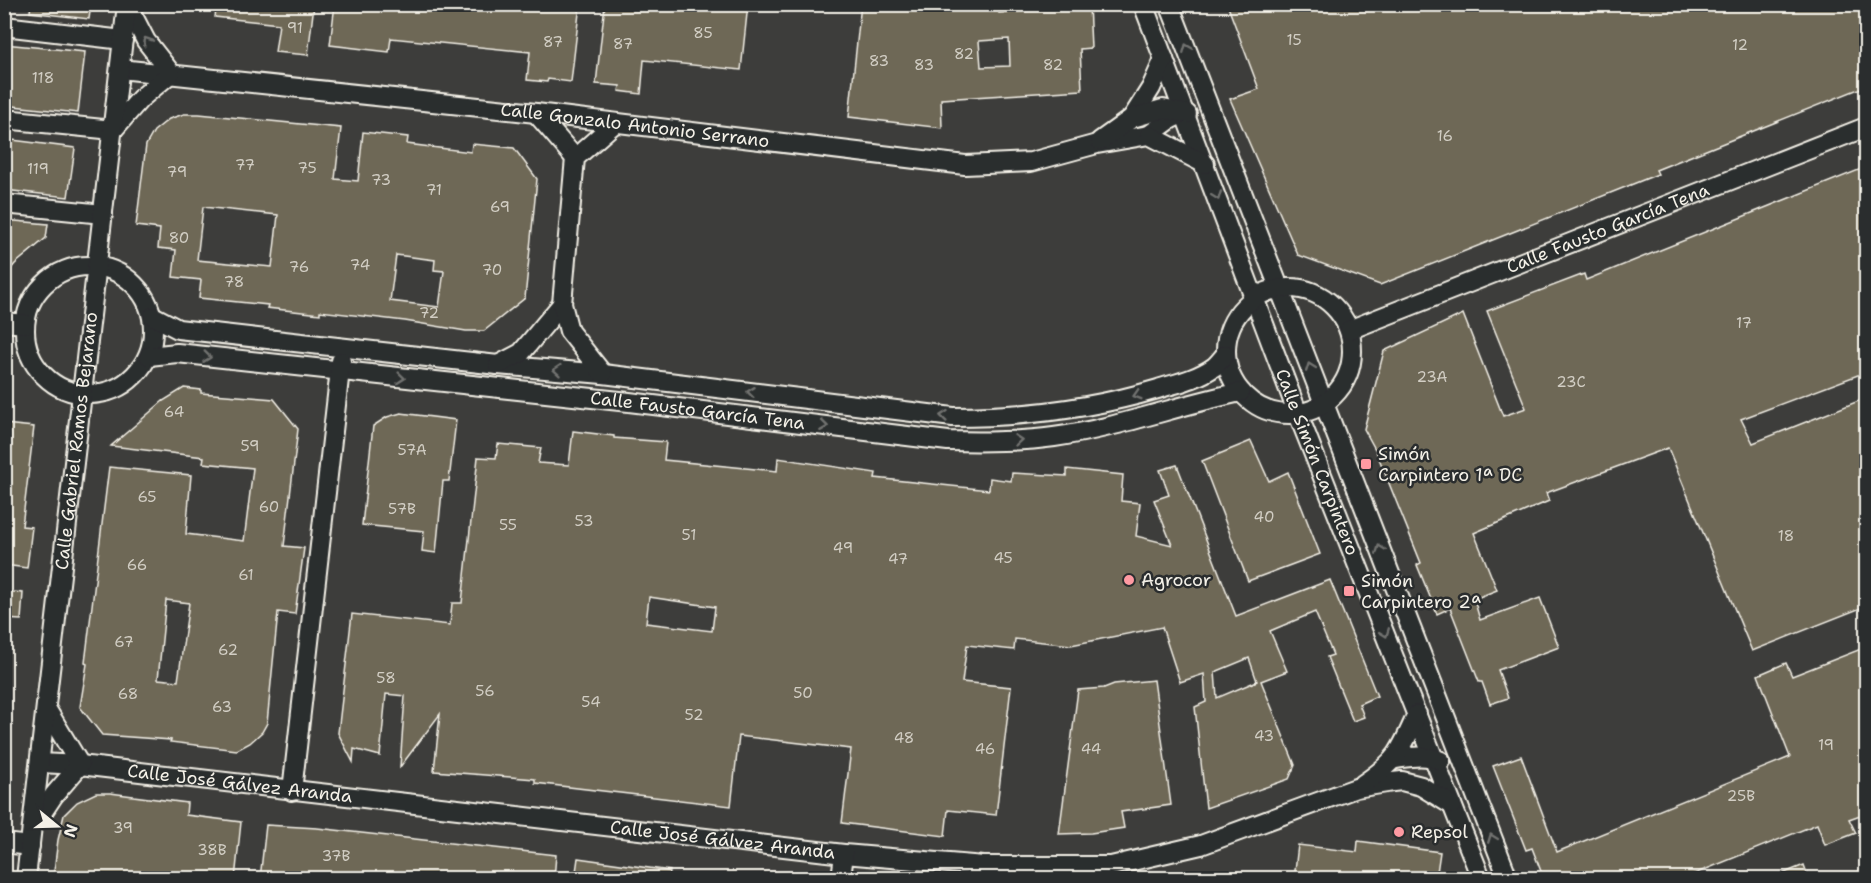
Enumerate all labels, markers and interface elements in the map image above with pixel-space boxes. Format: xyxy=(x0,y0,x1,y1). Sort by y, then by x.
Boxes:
house number: 91 xyxy=(287,18,303,38)
house number: 85 xyxy=(693,23,713,43)
house number: 15 xyxy=(1286,30,1302,50)
house number: 87 xyxy=(543,32,563,52)
house number: 87 xyxy=(613,34,633,54)
house number: 12 xyxy=(1732,35,1748,55)
one-way arrow xyxy=(143,36,154,47)
house number: 82 xyxy=(954,44,974,64)
one-way arrow xyxy=(1181,44,1194,54)
house number: 83 xyxy=(869,51,889,71)
house number: 83 xyxy=(914,55,934,75)
house number: 82 xyxy=(1043,55,1063,75)
house number: 118 xyxy=(32,68,54,88)
street label: Calle Gonzalo Antonio Serrano xyxy=(499,97,771,153)
house number: 16 xyxy=(1437,126,1453,146)
house number: 77 xyxy=(235,155,255,175)
house number: 75 xyxy=(297,158,317,178)
house number: 119 xyxy=(27,159,49,179)
house number: 79 xyxy=(167,162,187,182)
house number: 73 xyxy=(371,170,391,190)
street label: Calle Fausto García Tena xyxy=(1503,178,1713,279)
house number: 71 xyxy=(426,180,442,200)
one-way arrow xyxy=(1210,190,1222,201)
house number: 69 xyxy=(490,197,510,217)
house number: 80 xyxy=(169,228,189,248)
house number: 74 xyxy=(350,255,370,275)
house number: 76 xyxy=(289,257,309,277)
house number: 70 xyxy=(482,260,502,280)
house number: 78 xyxy=(224,272,244,292)
house number: 72 xyxy=(419,303,439,323)
street label: Calle Gabriel Ramos Bejarano xyxy=(50,311,103,571)
house number: 17 xyxy=(1736,313,1752,333)
one-way arrow xyxy=(202,350,211,362)
one-way arrow xyxy=(1304,362,1317,373)
one-way arrow xyxy=(553,364,562,377)
street label: Calle Simón Carpintero xyxy=(1270,365,1365,559)
house number: 23A xyxy=(1417,367,1448,387)
one-way arrow xyxy=(396,371,405,384)
house number: 23C xyxy=(1556,372,1586,392)
street label: Calle Fausto García Tena xyxy=(589,386,806,435)
one-way arrow xyxy=(746,387,755,399)
one-way arrow xyxy=(1132,388,1143,400)
house number: 64 xyxy=(164,402,184,422)
one-way arrow xyxy=(940,410,949,423)
one-way arrow xyxy=(819,419,828,432)
one-way arrow xyxy=(1013,434,1022,447)
house number: 59 xyxy=(241,436,259,456)
house number: 57A xyxy=(397,440,427,460)
place label: Simón Carpintero 1ª DC xyxy=(1378,442,1522,487)
marker: Simón Carpintero 1ª DC xyxy=(1359,457,1373,471)
house number: 65 xyxy=(137,487,157,507)
house number: 60 xyxy=(259,497,279,517)
house number: 57B xyxy=(388,499,416,519)
house number: 40 xyxy=(1254,507,1274,527)
house number: 53 xyxy=(575,511,594,531)
house number: 55 xyxy=(499,515,517,535)
house number: 51 xyxy=(682,525,696,545)
house number: 18 xyxy=(1778,526,1794,546)
house number: 49 xyxy=(833,538,853,558)
one-way arrow xyxy=(1374,545,1387,555)
house number: 45 xyxy=(993,548,1013,568)
house number: 47 xyxy=(888,549,908,569)
house number: 66 xyxy=(127,555,147,575)
house number: 61 xyxy=(238,565,254,585)
place label: Agrocor xyxy=(1141,568,1211,592)
place label: Simón Carpintero 2ª xyxy=(1361,569,1481,614)
marker: Agrocor xyxy=(1122,573,1136,587)
marker: Simón Carpintero 2ª xyxy=(1342,584,1356,598)
one-way arrow xyxy=(1378,627,1390,638)
house number: 67 xyxy=(114,632,134,652)
house number: 62 xyxy=(218,640,238,660)
house number: 58 xyxy=(376,668,396,688)
house number: 56 xyxy=(475,681,495,701)
house number: 50 xyxy=(793,683,813,703)
house number: 68 xyxy=(118,684,138,704)
house number: 54 xyxy=(581,692,601,712)
house number: 63 xyxy=(212,697,232,717)
house number: 52 xyxy=(685,705,703,725)
house number: 43 xyxy=(1254,726,1274,746)
house number: 48 xyxy=(894,728,914,748)
house number: 19 xyxy=(1818,735,1834,755)
house number: 46 xyxy=(975,739,995,759)
house number: 44 xyxy=(1081,739,1101,759)
street label: Calle José Gálvez Aranda xyxy=(126,759,354,809)
house number: 25B xyxy=(1727,786,1755,806)
north arrow xyxy=(27,796,87,856)
street label: Calle José Gálvez Aranda xyxy=(609,815,836,865)
house number: 39 xyxy=(113,818,133,838)
place label: Repsol xyxy=(1411,820,1468,844)
text: N xyxy=(59,821,83,840)
marker: Repsol xyxy=(1392,825,1406,839)
one-way arrow xyxy=(1487,833,1499,844)
house number: 38B xyxy=(197,840,227,860)
house number: 37B xyxy=(322,846,350,866)

